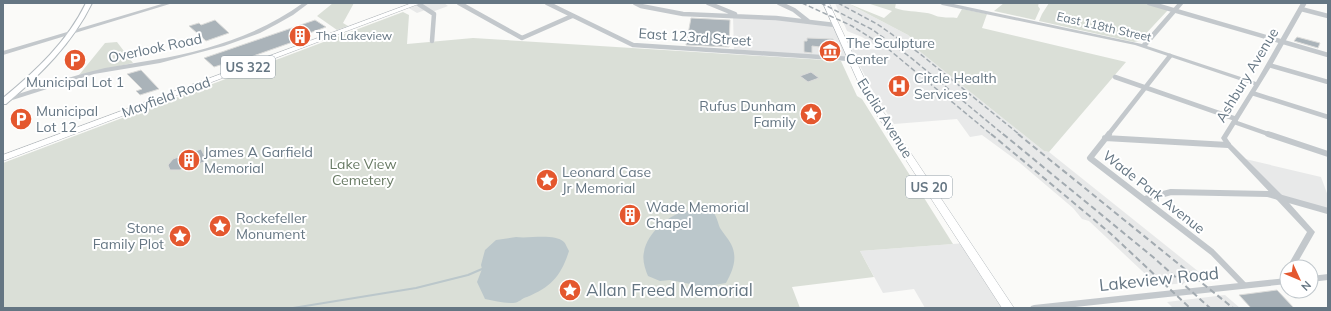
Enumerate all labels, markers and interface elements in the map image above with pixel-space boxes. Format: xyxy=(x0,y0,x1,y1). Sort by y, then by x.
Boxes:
street label: East 118th Street xyxy=(1055,8,1153,45)
building icon: The Lakeview xyxy=(287,23,313,49)
street label: East 123rd Street xyxy=(638,24,752,50)
street label: Ashbury Avenue xyxy=(1212,24,1282,126)
place label: The Lakeview xyxy=(316,28,393,43)
street label: Overlook Road xyxy=(106,29,204,67)
place label: The Sculpture Center xyxy=(846,34,935,68)
museum icon: The Sculpture Center xyxy=(817,38,843,64)
parking icon: Municipal Lot 1 xyxy=(62,47,88,73)
road number: US 322 xyxy=(221,56,275,78)
place label: Circle Health Services xyxy=(914,69,997,103)
place label: Municipal Lot 1 xyxy=(26,73,124,91)
street label: Mayfield Road xyxy=(119,73,213,121)
hospital icon: Circle Health Services xyxy=(886,73,912,99)
street label: Euclid Avenue xyxy=(853,75,917,161)
place label: Rufus Dunham Family xyxy=(699,97,797,131)
place icon: Rufus Dunham Family xyxy=(798,101,824,127)
place label: Municipal Lot 12 xyxy=(36,102,98,136)
parking icon: Municipal Lot 12 xyxy=(8,106,34,132)
place label: James A Garfield Memorial xyxy=(204,143,313,177)
building icon: James A Garfield Memorial xyxy=(176,147,202,173)
street label: Wade Park Avenue xyxy=(1099,147,1209,237)
park label: Lake View Cemetery xyxy=(329,155,397,189)
place label: Leonard Case Jr Memorial xyxy=(562,163,651,197)
place icon: Leonard Case Jr Memorial xyxy=(534,167,560,193)
road number: US 20 xyxy=(906,176,952,198)
place label: Wade Memorial Chapel xyxy=(646,198,749,232)
building icon: Wade Memorial Chapel xyxy=(617,202,643,228)
place label: Rockefeller Monument xyxy=(236,209,308,243)
place icon: Rockefeller Monument xyxy=(207,213,233,239)
place label: Stone Family Plot xyxy=(93,219,164,253)
place icon: Stone Family Plot xyxy=(167,223,193,249)
north arrow xyxy=(1279,259,1319,299)
street label: Lakeview Road xyxy=(1098,262,1220,295)
place icon: Allan Freed Memorial xyxy=(557,277,583,303)
text: N xyxy=(1298,278,1314,294)
place label: Allan Freed Memorial xyxy=(586,279,753,300)

